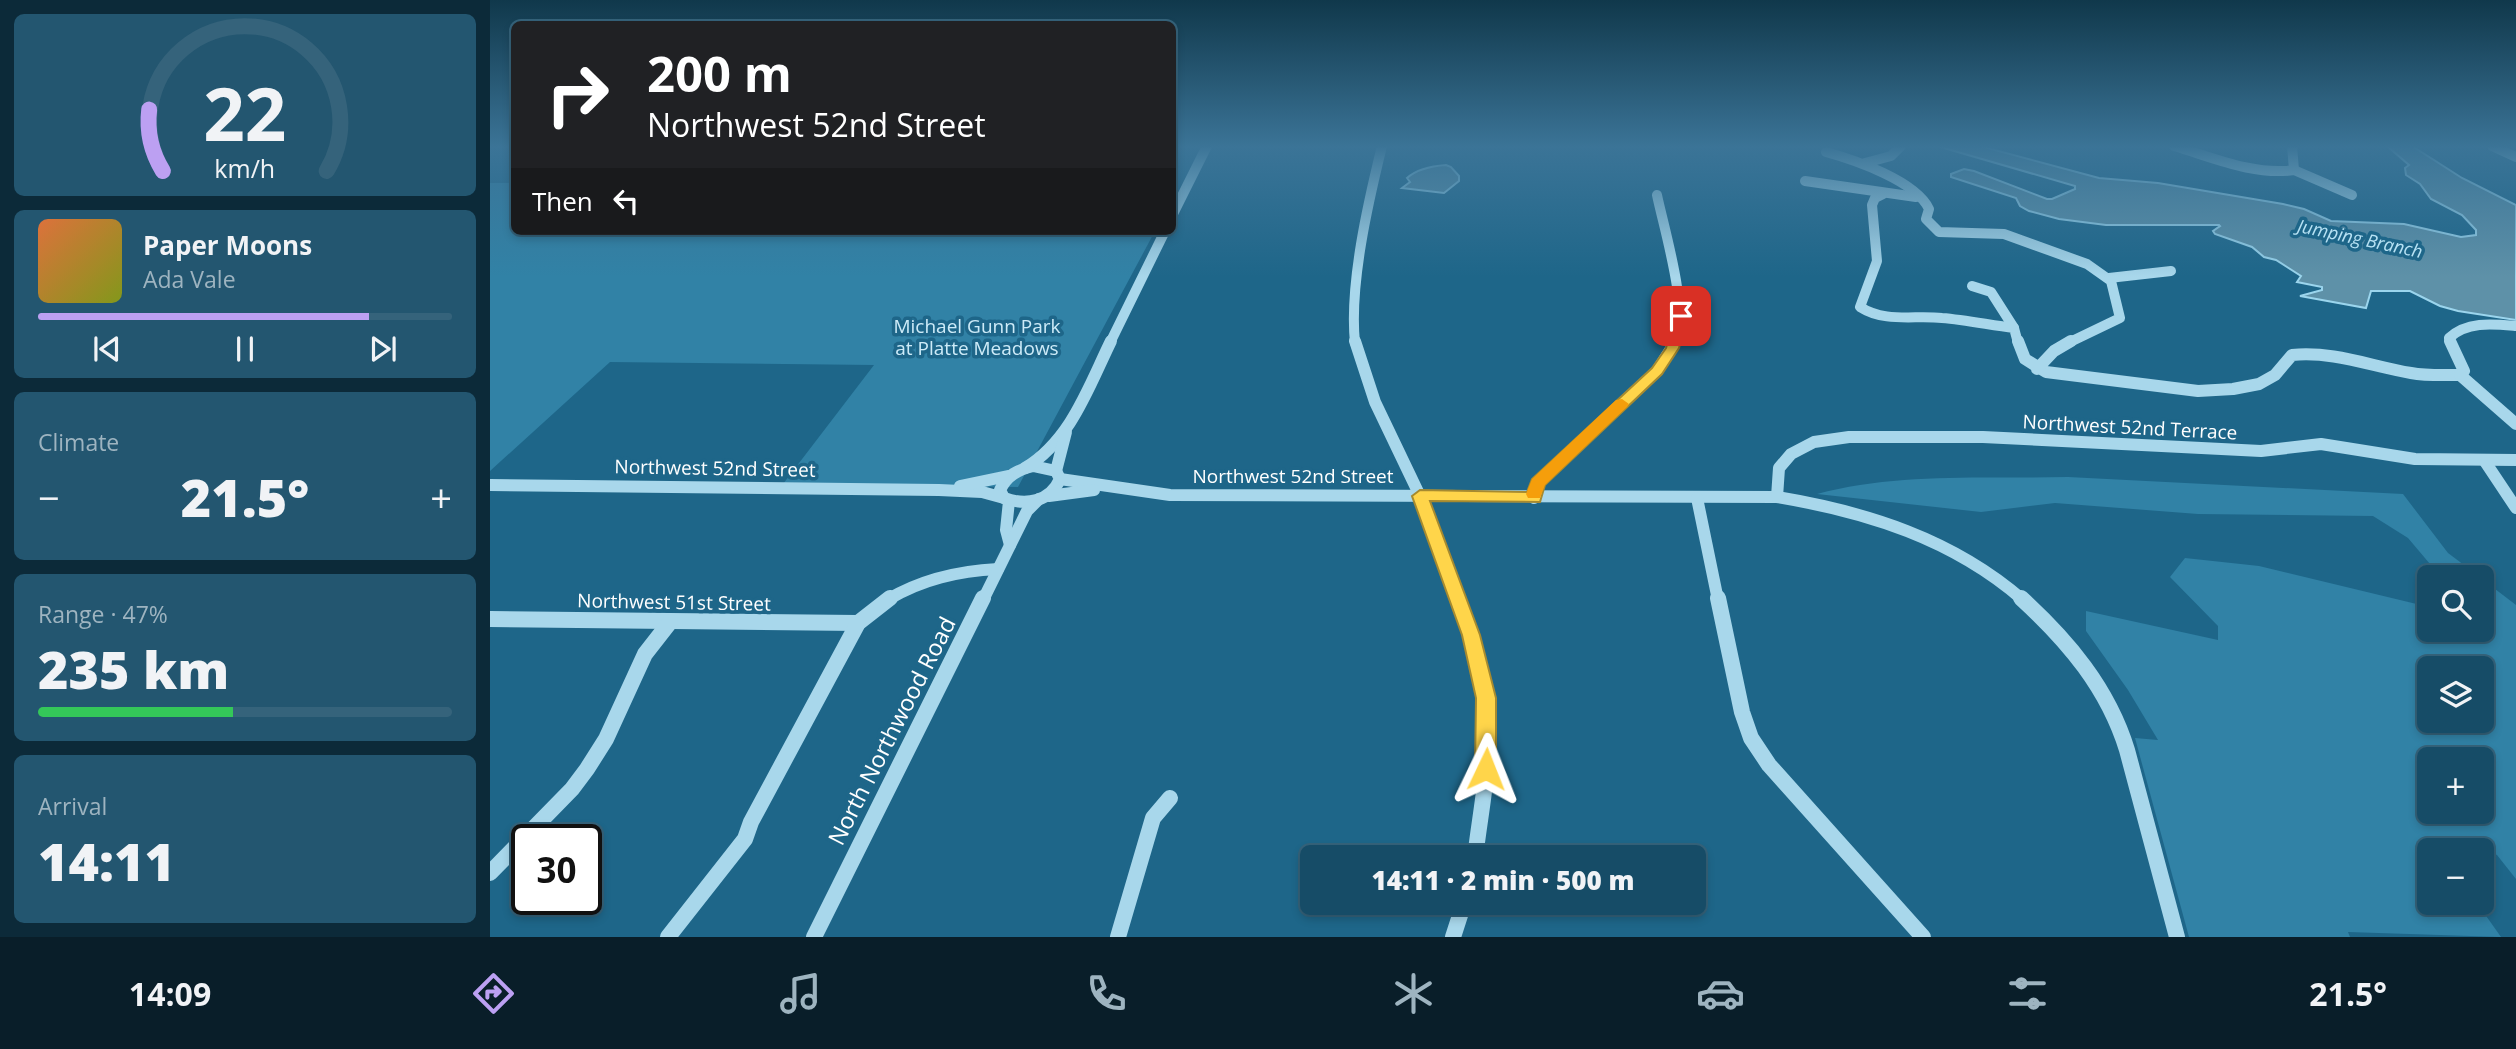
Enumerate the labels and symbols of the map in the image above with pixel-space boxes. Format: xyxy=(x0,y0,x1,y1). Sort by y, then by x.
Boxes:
water label: Jumping Branch xyxy=(2293,212,2425,263)
pin xyxy=(1651,286,1711,346)
park label: Michael Gunn Park at Platte Meadows xyxy=(893,313,1061,361)
street label: Northwest 52nd Terrace xyxy=(2022,408,2238,446)
street label: Northwest 52nd Street xyxy=(614,453,816,483)
street label: Northwest 52nd Street xyxy=(1192,463,1394,489)
street label: Northwest 51st Street xyxy=(577,587,771,617)
street label: North Northwood Road xyxy=(820,611,963,850)
position arrow xyxy=(1449,732,1523,806)
speed limit sign: 30 xyxy=(511,824,602,915)

